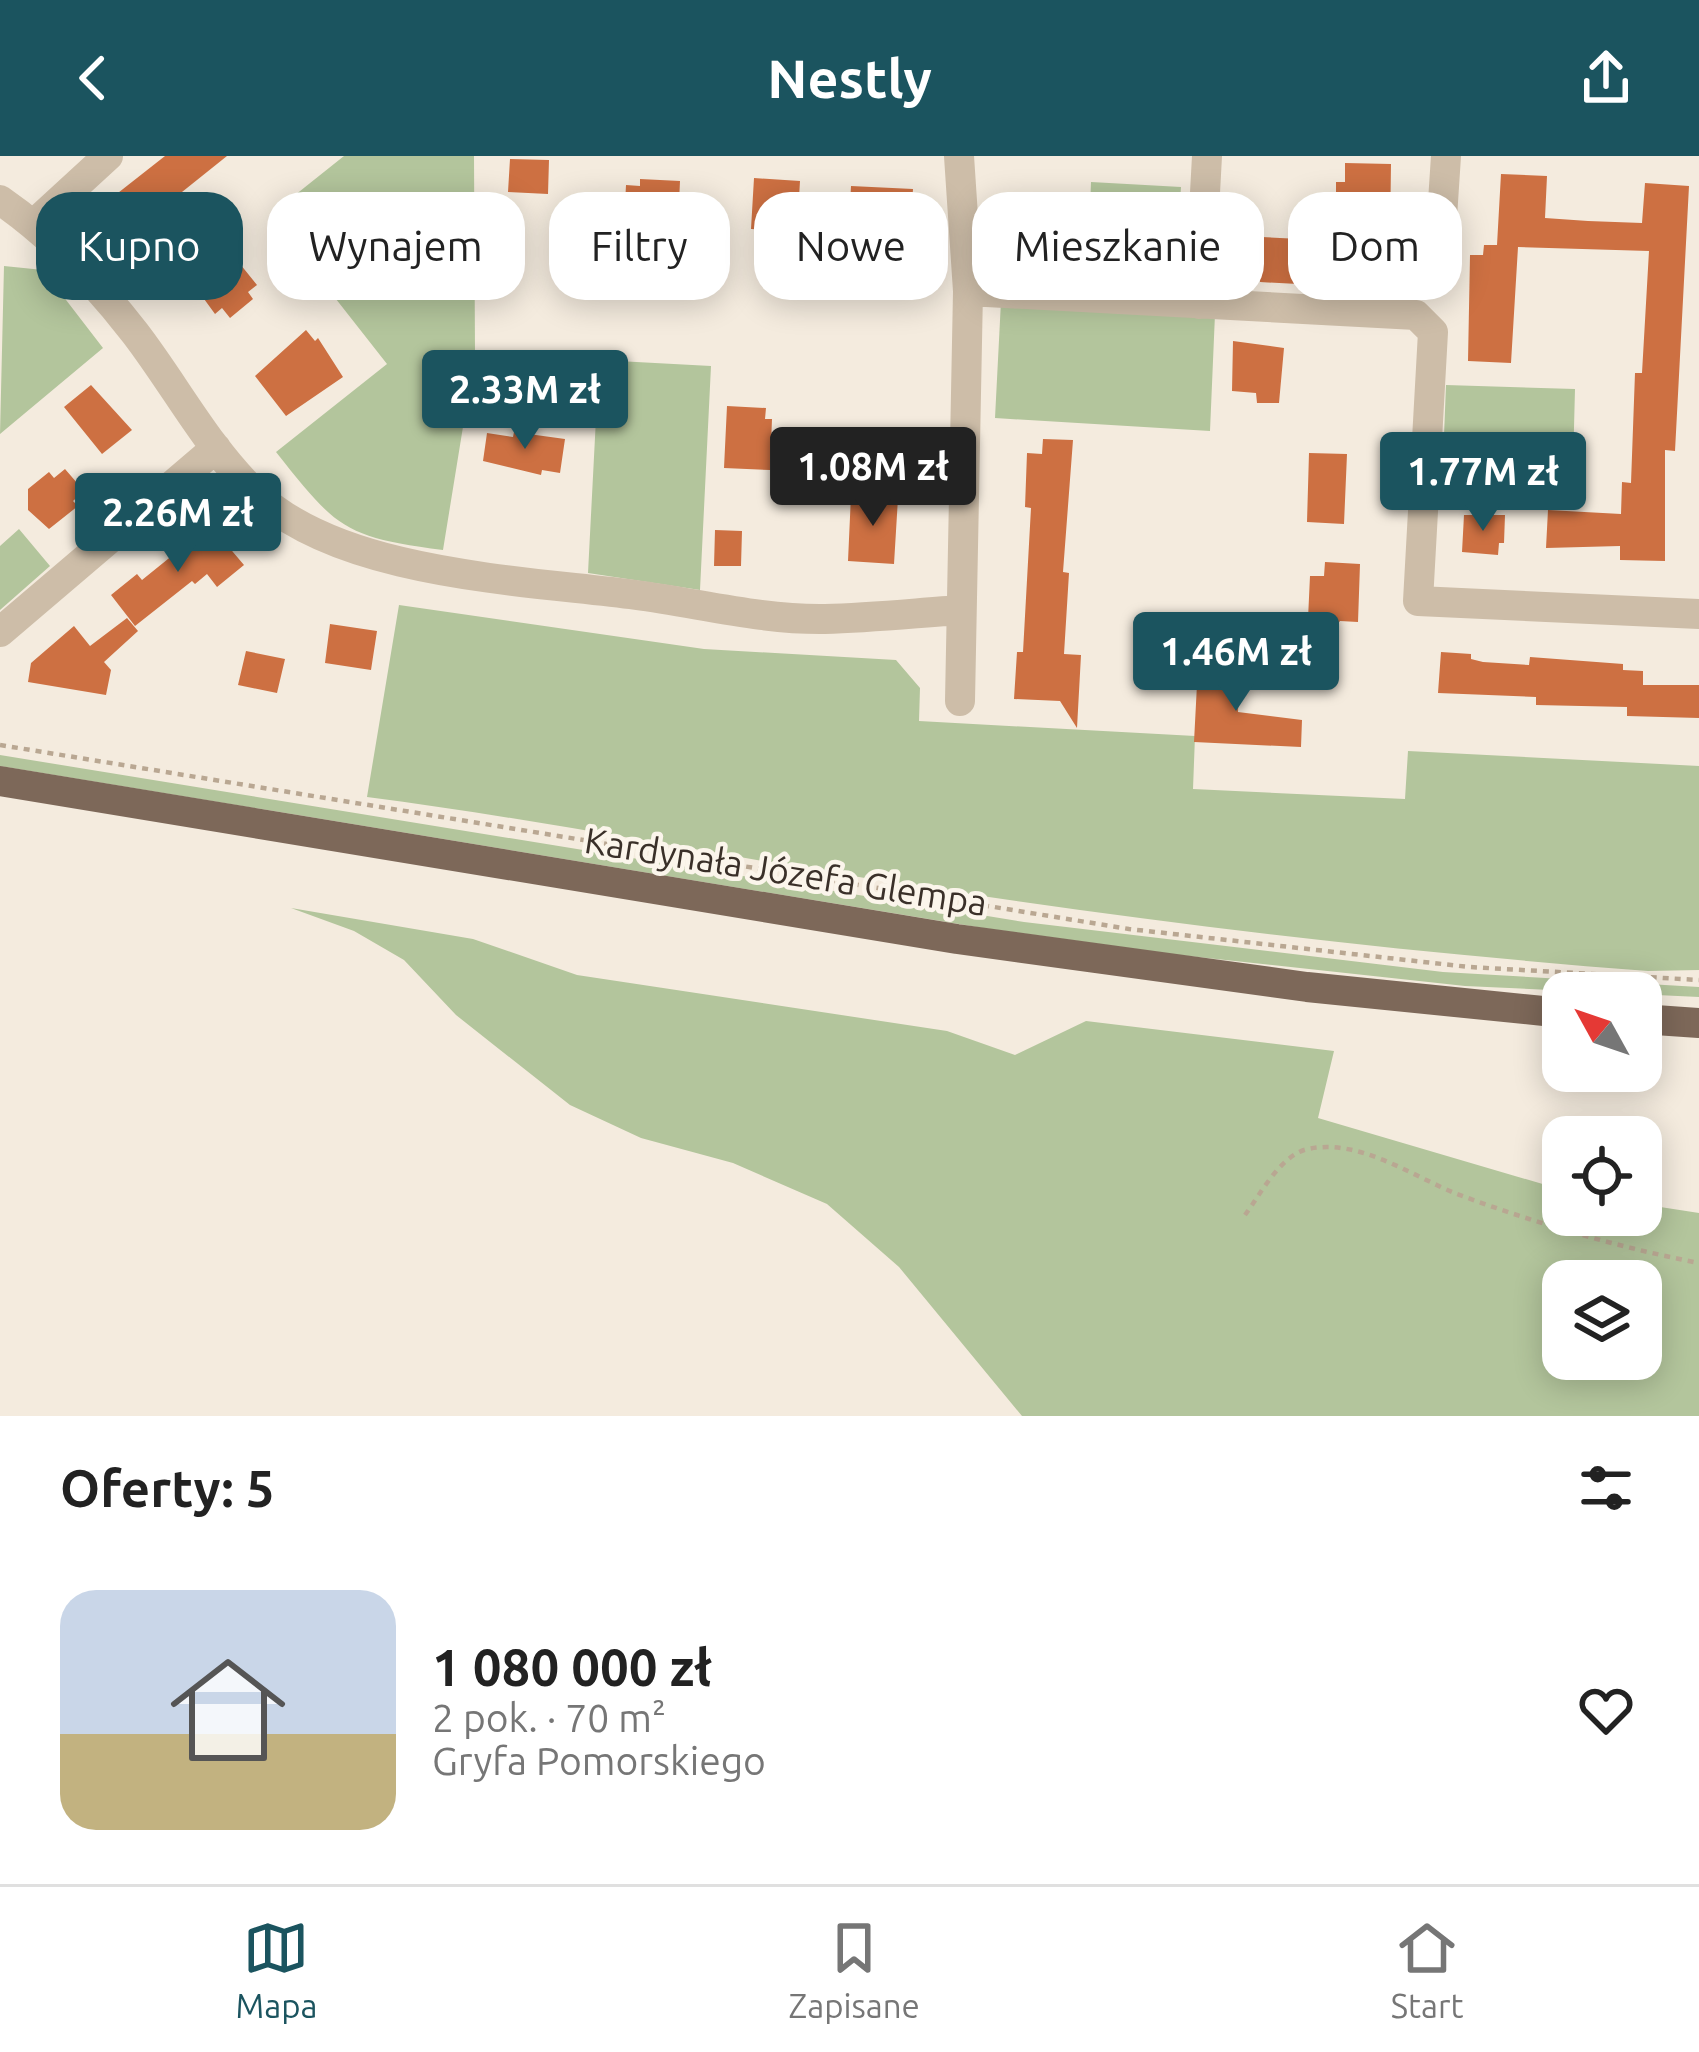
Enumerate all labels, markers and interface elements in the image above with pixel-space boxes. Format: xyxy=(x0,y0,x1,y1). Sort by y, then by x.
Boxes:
icon: back xyxy=(60,45,126,111)
icon: share xyxy=(1573,45,1639,111)
text: Nestly xyxy=(767,48,932,108)
chip: Kupno xyxy=(36,192,243,300)
chip: Wynajem xyxy=(267,192,525,300)
chip: Filtry xyxy=(549,192,730,300)
chip: Nowe xyxy=(754,192,948,300)
chip: Mieszkanie xyxy=(972,192,1264,300)
chip: Dom xyxy=(1288,192,1462,300)
pin: 2.33M zł xyxy=(401,350,649,452)
text: 2.33M zł xyxy=(449,367,601,410)
pin: 1.08M zł xyxy=(749,427,997,529)
pin: 1.77M zł xyxy=(1359,432,1607,534)
text: 1.08M zł xyxy=(797,444,949,487)
text: 1.77M zł xyxy=(1407,449,1559,492)
pin: 2.26M zł xyxy=(54,473,302,575)
text: 2.26M zł xyxy=(102,490,254,533)
pin: 1.46M zł xyxy=(1112,612,1360,714)
text: 1.46M zł xyxy=(1160,629,1312,672)
street label: Kardynała Józefa Glempa xyxy=(582,819,990,923)
north arrow xyxy=(1542,972,1662,1092)
map controls xyxy=(1542,972,1662,1380)
button: locate xyxy=(1542,1116,1662,1236)
button: layers xyxy=(1542,1260,1662,1380)
icon: filters xyxy=(1573,1455,1639,1521)
text: Oferty: 5 xyxy=(60,1459,275,1517)
icon: home xyxy=(156,1638,300,1782)
text: 1 080 000 zł xyxy=(432,1638,712,1696)
icon: heart xyxy=(1573,1677,1639,1743)
text: 2 pok. · 70 m² xyxy=(432,1696,666,1739)
text: Gryfa Pomorskiego xyxy=(432,1739,766,1782)
tab: Mapa xyxy=(236,1915,317,2024)
tab: Zapisane xyxy=(788,1915,920,2024)
tab: Start xyxy=(1391,1915,1463,2024)

